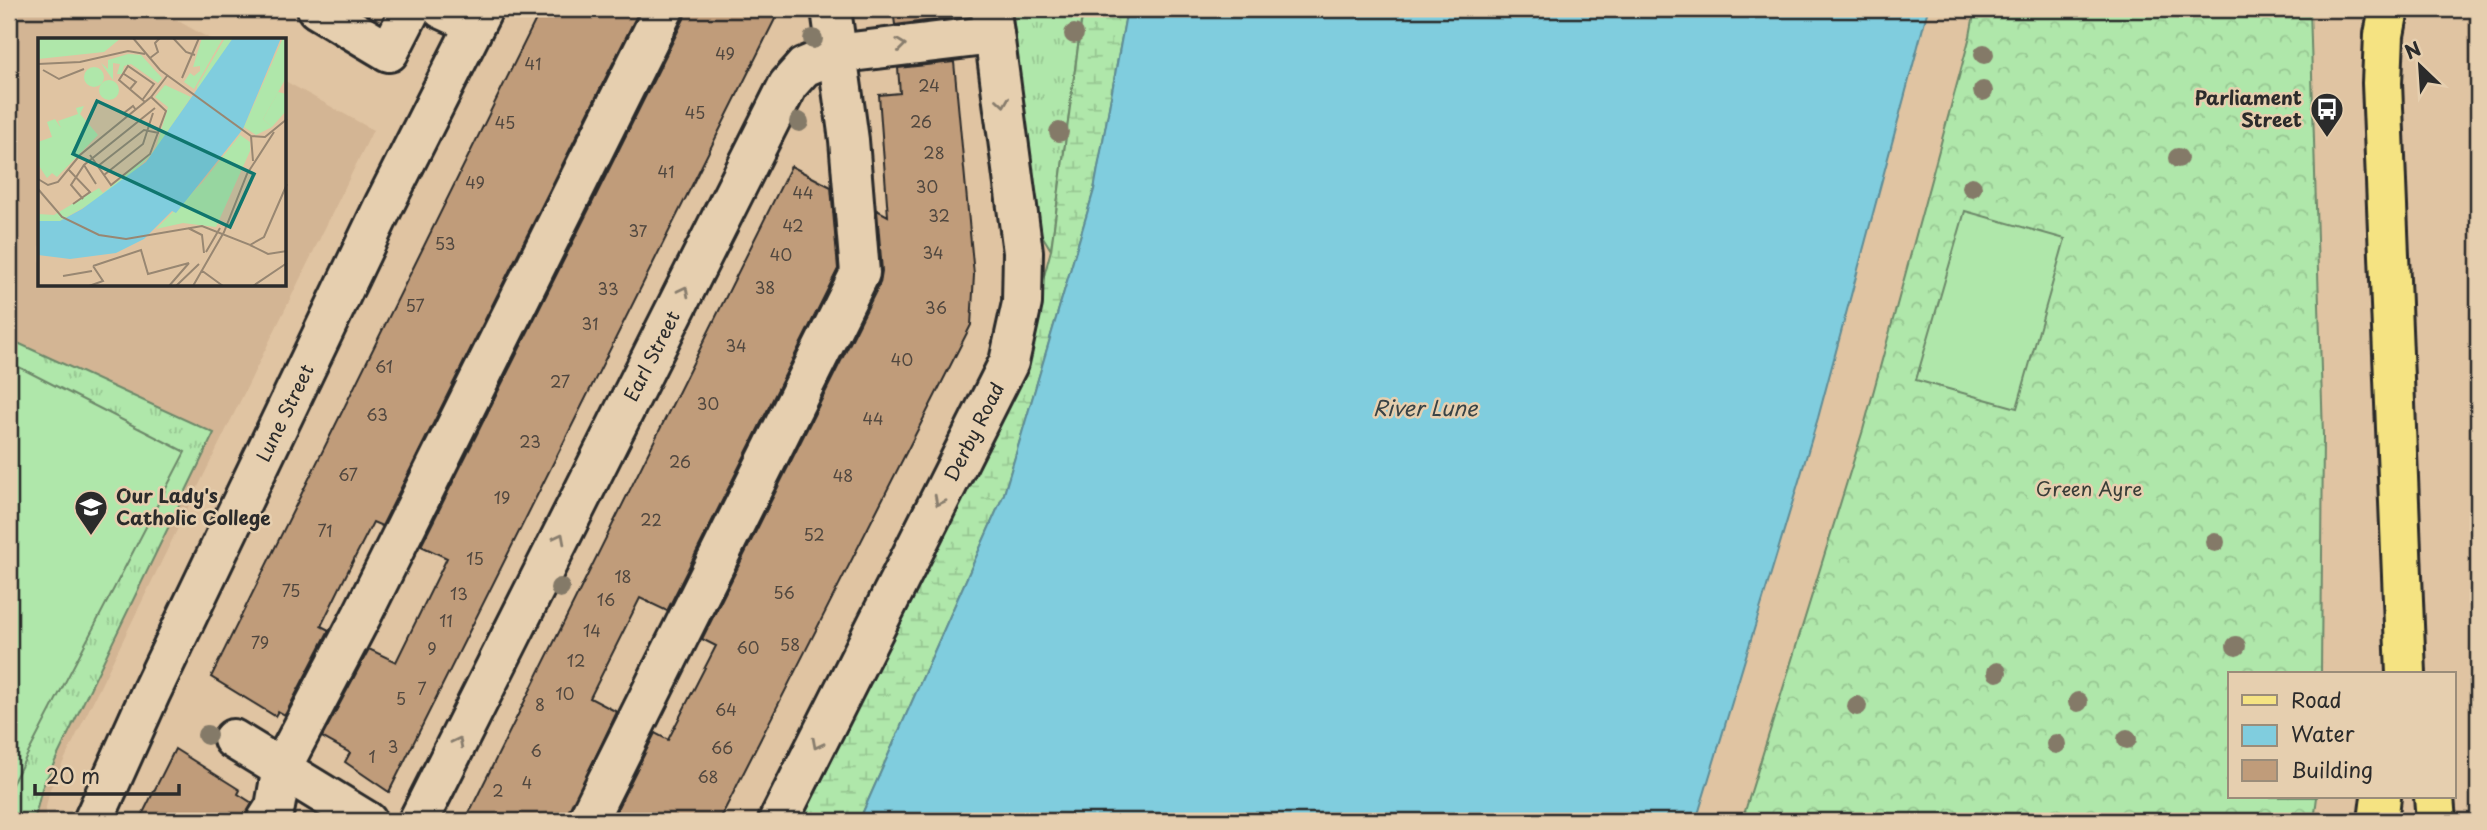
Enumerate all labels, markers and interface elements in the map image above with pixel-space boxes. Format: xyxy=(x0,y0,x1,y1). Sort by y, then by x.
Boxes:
north arrow xyxy=(2386,32,2456,102)
text: N xyxy=(2400,34,2425,66)
inset map xyxy=(38,38,287,287)
one-way arrow xyxy=(895,38,907,53)
house number: 49 xyxy=(715,41,735,65)
house number: 41 xyxy=(525,51,541,75)
house number: 24 xyxy=(918,73,940,97)
place label: Parliament Street xyxy=(2194,83,2302,133)
bus stop icon: Parliament Street xyxy=(2308,90,2346,139)
one-way arrow xyxy=(996,96,1011,108)
house number: 45 xyxy=(685,100,705,124)
house number: 26 xyxy=(910,109,932,133)
house number: 45 xyxy=(495,110,515,134)
house number: 28 xyxy=(923,140,945,164)
house number: 41 xyxy=(658,159,674,183)
house number: 49 xyxy=(465,170,485,194)
house number: 30 xyxy=(916,174,938,198)
house number: 44 xyxy=(792,180,814,204)
house number: 32 xyxy=(928,203,950,227)
house number: 42 xyxy=(782,213,804,237)
house number: 37 xyxy=(629,218,648,242)
house number: 53 xyxy=(435,231,455,255)
house number: 34 xyxy=(922,240,944,264)
house number: 40 xyxy=(770,242,792,266)
house number: 38 xyxy=(755,275,775,299)
house number: 33 xyxy=(597,276,619,300)
one-way arrow xyxy=(676,286,690,298)
house number: 57 xyxy=(405,293,425,317)
house number: 36 xyxy=(925,295,947,319)
street label: Earl Street xyxy=(616,305,686,406)
house number: 31 xyxy=(582,311,598,335)
house number: 34 xyxy=(725,333,747,357)
house number: 40 xyxy=(891,347,913,371)
house number: 61 xyxy=(375,354,393,378)
street label: Lune Street xyxy=(248,359,320,466)
house number: 27 xyxy=(550,369,570,393)
street label: Derby Road xyxy=(936,377,1010,486)
house number: 30 xyxy=(697,391,719,415)
water label: River Lune xyxy=(1373,391,1479,423)
house number: 63 xyxy=(366,402,388,426)
house number: 44 xyxy=(862,406,884,430)
house number: 23 xyxy=(519,429,541,453)
house number: 26 xyxy=(669,449,691,473)
house number: 67 xyxy=(338,462,358,486)
house number: 48 xyxy=(833,463,853,487)
park label: Green Ayre xyxy=(2036,474,2142,502)
place label: Our Lady's Catholic College xyxy=(116,481,271,531)
house number: 19 xyxy=(494,485,510,509)
school or university icon: Our Lady's Catholic College xyxy=(72,488,110,537)
one-way arrow xyxy=(934,494,948,506)
house number: 22 xyxy=(640,507,662,531)
house number: 71 xyxy=(318,518,333,542)
house number: 52 xyxy=(803,522,825,546)
one-way arrow xyxy=(552,533,566,546)
house number: 15 xyxy=(466,546,484,570)
house number: 18 xyxy=(614,564,632,588)
house number: 75 xyxy=(282,578,300,602)
house number: 56 xyxy=(773,580,795,604)
house number: 13 xyxy=(450,581,468,605)
house number: 16 xyxy=(597,587,615,611)
house number: 11 xyxy=(439,608,453,632)
house number: 14 xyxy=(583,618,601,642)
house number: 79 xyxy=(251,630,269,654)
house number: 58 xyxy=(780,632,800,656)
house number: 60 xyxy=(737,635,759,659)
house number: 9 xyxy=(427,636,437,660)
house number: 12 xyxy=(567,648,585,672)
legend xyxy=(2228,672,2456,798)
house number: 7 xyxy=(417,676,427,700)
house number: 10 xyxy=(556,681,574,705)
text: Road xyxy=(2291,683,2342,715)
house number: 5 xyxy=(396,686,406,710)
house number: 8 xyxy=(535,692,545,716)
house number: 64 xyxy=(715,697,737,721)
text: Water xyxy=(2291,717,2355,749)
house number: 3 xyxy=(388,734,398,758)
house number: 66 xyxy=(711,735,733,759)
one-way arrow xyxy=(450,737,464,749)
one-way arrow xyxy=(811,737,825,749)
house number: 6 xyxy=(530,738,542,762)
house number: 1 xyxy=(368,744,376,768)
scale bar xyxy=(35,753,178,797)
text: Building xyxy=(2291,753,2373,785)
text: 20 m xyxy=(46,759,100,791)
house number: 68 xyxy=(697,764,719,788)
house number: 4 xyxy=(522,770,532,794)
house number: 2 xyxy=(492,778,504,802)

